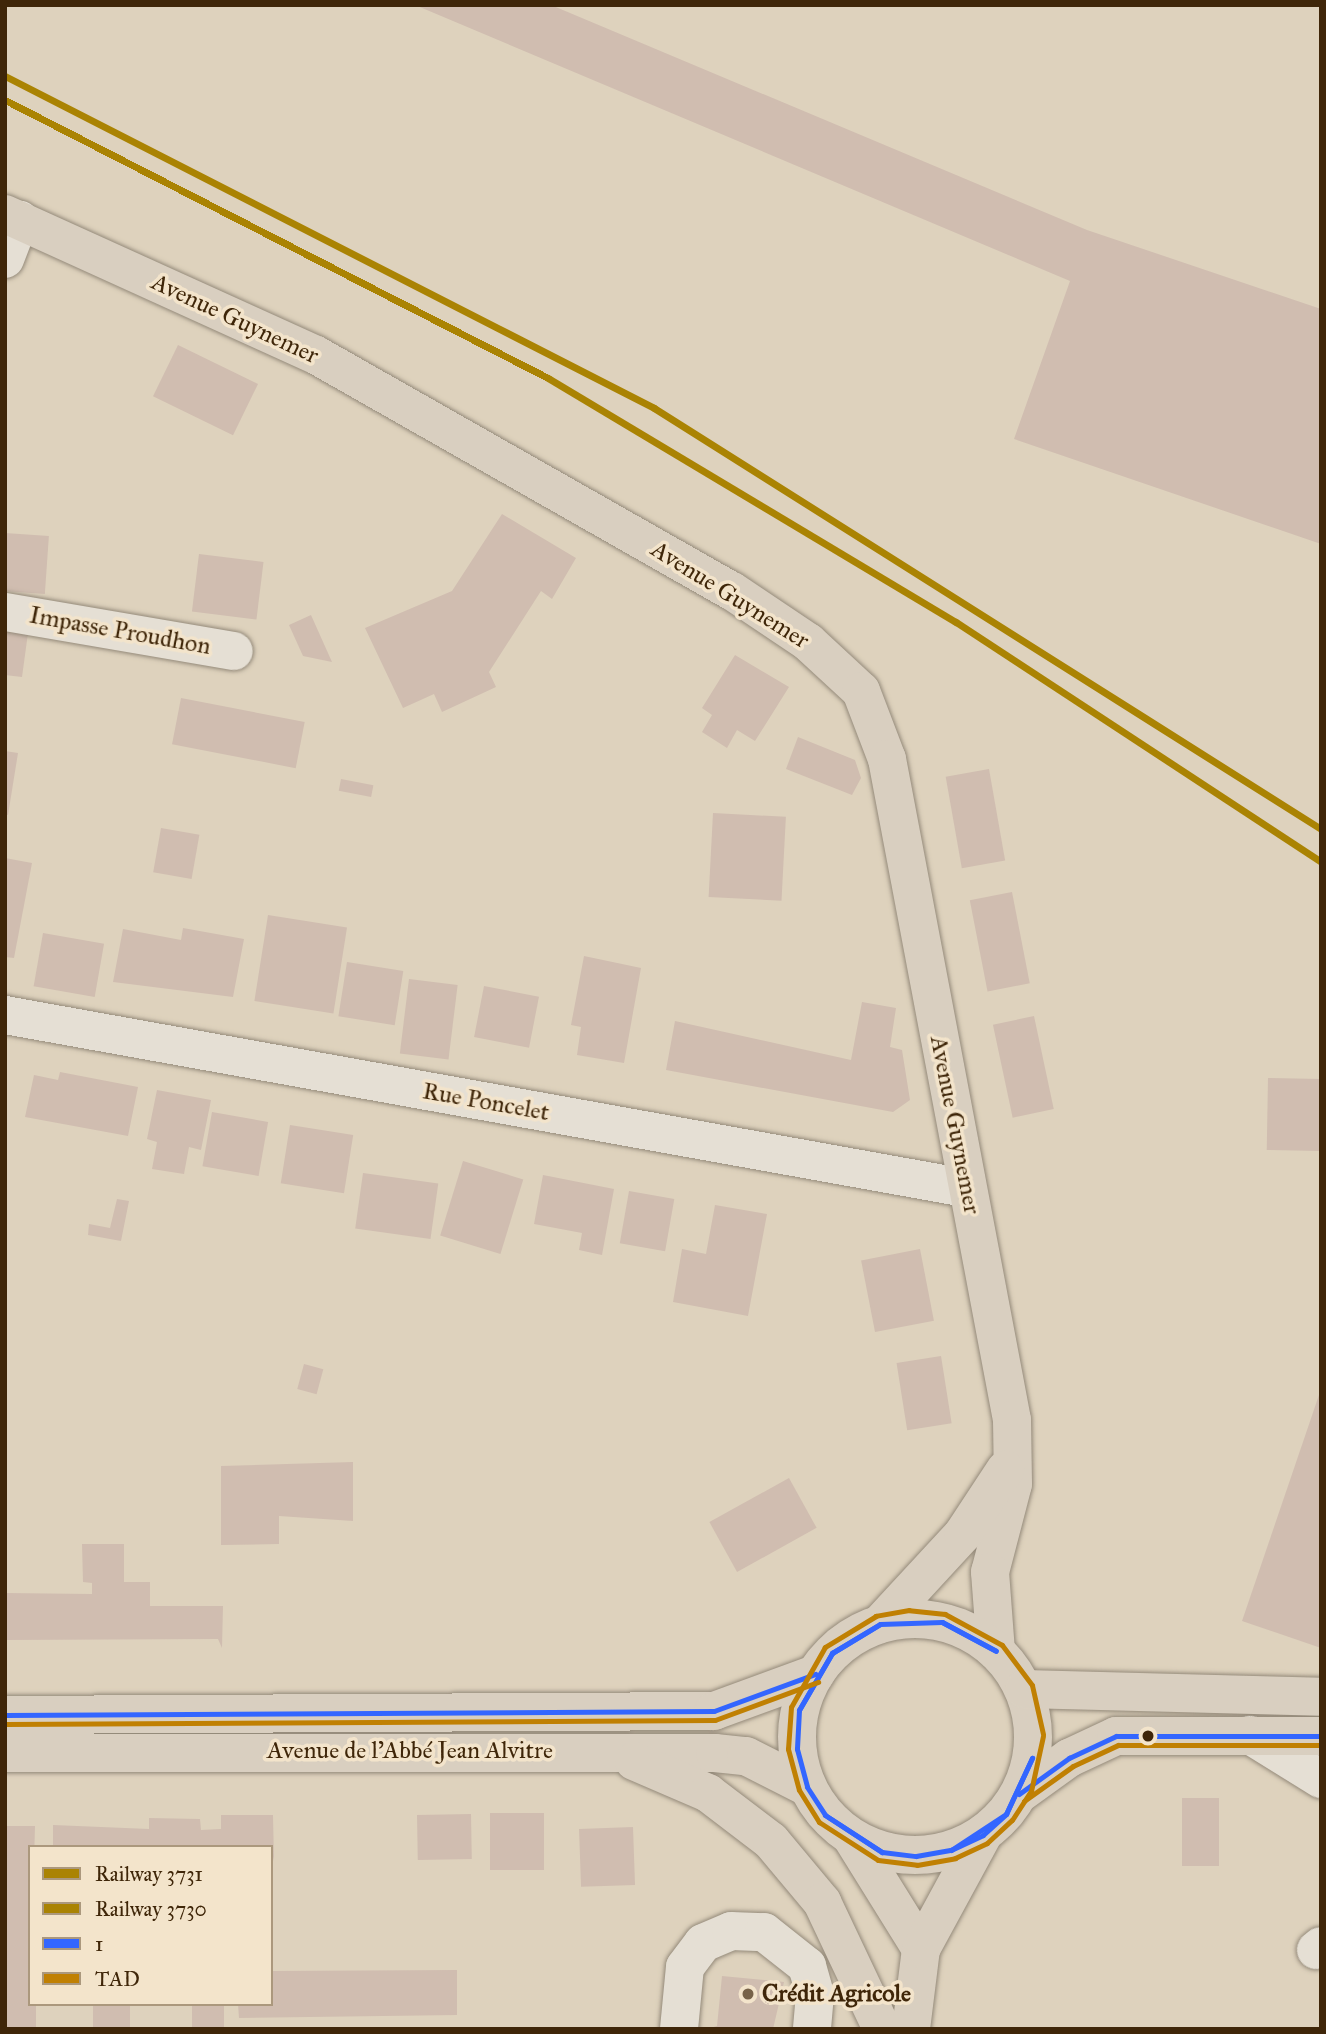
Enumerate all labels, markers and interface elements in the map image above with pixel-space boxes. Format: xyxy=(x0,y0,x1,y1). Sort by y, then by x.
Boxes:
street label: Avenue Guynemer xyxy=(147,268,323,370)
street label: Avenue Guynemer xyxy=(646,535,814,655)
street label: Impasse Proudhon xyxy=(27,601,213,661)
street label: Avenue Guynemer xyxy=(924,1034,986,1216)
street label: Rue Poncelet xyxy=(420,1077,552,1127)
unlabelled marker xyxy=(1141,1729,1155,1743)
street label: Avenue de l'Abbé Jean Alvitre xyxy=(267,1737,553,1765)
legend xyxy=(28,1845,273,2006)
text: Railway 3731 xyxy=(95,1861,203,1887)
text: Railway 3730 xyxy=(95,1896,207,1922)
text: 1 xyxy=(95,1931,103,1957)
text: TAD xyxy=(95,1966,140,1992)
place label: Crédit Agricole xyxy=(762,1980,911,2008)
marker: Crédit Agricole xyxy=(740,1986,756,2002)

